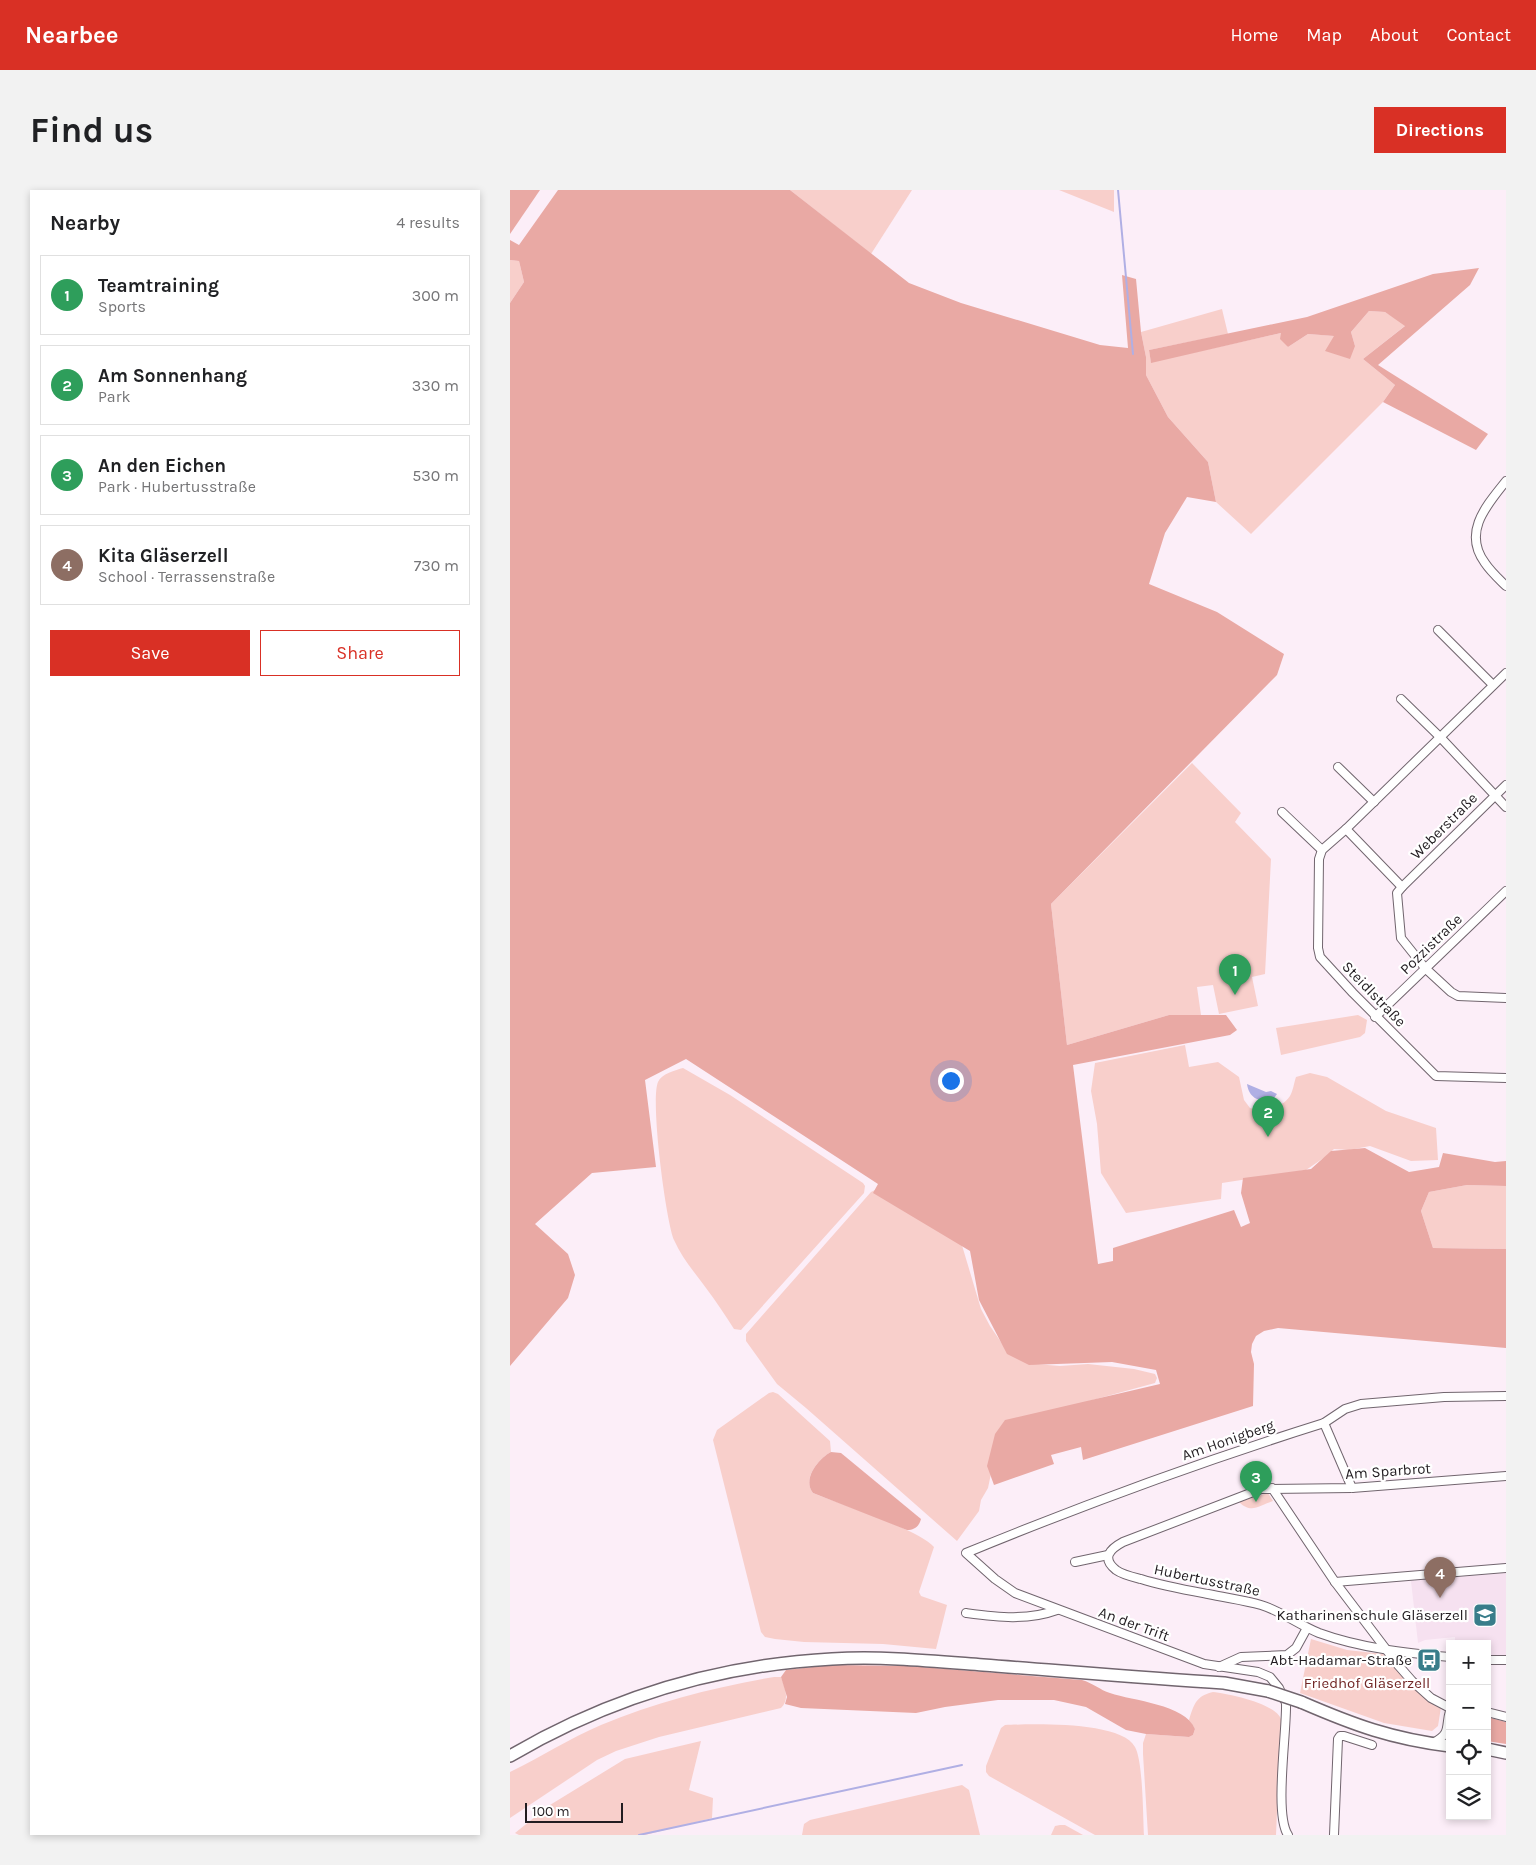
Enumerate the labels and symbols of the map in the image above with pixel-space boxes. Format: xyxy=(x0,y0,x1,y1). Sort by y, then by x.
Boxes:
street label: Weberstraße xyxy=(1407,789,1481,863)
street label: Pozzistraße xyxy=(1396,910,1466,978)
pin: 1 xyxy=(1219,954,1251,995)
street label: Steidlstraße xyxy=(1338,958,1410,1030)
your location xyxy=(938,1068,964,1094)
pin: 2 xyxy=(1252,1096,1284,1137)
street label: Am Honigberg xyxy=(1179,1416,1277,1464)
street label: Am Sparbrot xyxy=(1345,1459,1432,1483)
pin: 3 xyxy=(1240,1461,1272,1502)
pin: 4 xyxy=(1424,1557,1456,1598)
street label: Hubertusstraße xyxy=(1152,1560,1262,1600)
school or university icon: Katharinenschule Gläserzell xyxy=(1472,1602,1498,1628)
street label: An der Trift xyxy=(1096,1603,1172,1645)
place label: Katharinenschule Gläserzell xyxy=(1276,1606,1468,1624)
bus stop icon: Abt-Hadamar-Straße xyxy=(1416,1647,1442,1673)
place label: Abt-Hadamar-Straße xyxy=(1270,1651,1412,1669)
park label: Friedhof Gläserzell xyxy=(1304,1674,1430,1692)
scale bar xyxy=(525,1800,622,1823)

